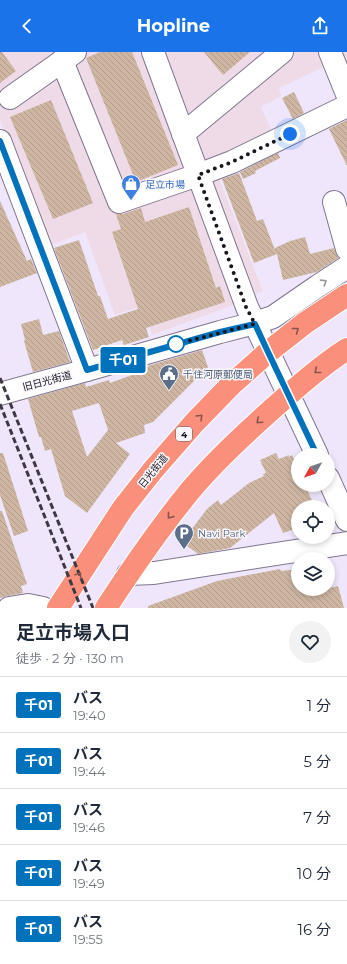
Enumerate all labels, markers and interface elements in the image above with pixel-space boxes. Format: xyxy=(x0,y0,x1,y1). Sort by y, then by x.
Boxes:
icon: back xyxy=(16,15,38,37)
text: Hopline xyxy=(137,15,210,37)
icon: share xyxy=(309,15,331,37)
your location xyxy=(280,124,300,144)
shop icon: 足立市場 xyxy=(120,173,142,201)
place label: 足立市場 xyxy=(145,178,185,191)
one-way arrow xyxy=(320,279,327,287)
one-way arrow xyxy=(292,328,299,335)
unlabelled marker xyxy=(167,335,185,353)
line badge: 千01 xyxy=(100,347,146,373)
text: 千01 xyxy=(109,351,137,369)
public building icon: 千住河原郵便局 xyxy=(158,363,180,391)
one-way arrow xyxy=(315,367,322,374)
street label: 旧日光街道 xyxy=(21,368,73,394)
place label: 千住河原郵便局 xyxy=(183,368,253,381)
one-way arrow xyxy=(195,414,203,422)
one-way arrow xyxy=(256,416,264,424)
road number: 4 xyxy=(176,427,192,441)
north arrow xyxy=(291,448,335,492)
map controls xyxy=(291,448,335,596)
street label: 日光街道 xyxy=(135,451,171,491)
button: locate xyxy=(291,500,335,544)
one-way arrow xyxy=(168,511,175,518)
parking icon: Navi Park xyxy=(173,522,195,550)
place label: Navi Park xyxy=(198,527,246,540)
button: layers xyxy=(291,552,335,596)
one-way arrow xyxy=(74,573,81,580)
text: 足立市場入口 xyxy=(16,621,130,644)
button: heart xyxy=(289,621,331,663)
text: 徒歩 · 2 分 · 130 m xyxy=(16,650,124,666)
text: バス xyxy=(73,688,103,707)
text: 千01 xyxy=(24,696,53,714)
text: 1 分 xyxy=(307,696,331,715)
text: 19:40 xyxy=(73,707,106,723)
text: バス xyxy=(73,744,103,763)
text: 千01 xyxy=(24,752,53,770)
text: 5 分 xyxy=(304,752,331,771)
text: 19:44 xyxy=(73,763,106,779)
text: バス xyxy=(73,800,103,819)
text: 千01 xyxy=(24,808,53,826)
text: 7 分 xyxy=(303,808,331,827)
text: 19:46 xyxy=(73,819,105,835)
text: バス xyxy=(73,856,103,875)
text: 千01 xyxy=(24,864,53,882)
text: 10 分 xyxy=(297,864,331,883)
text: 19:49 xyxy=(73,875,105,891)
text: バス xyxy=(73,912,103,931)
text: 千01 xyxy=(24,920,53,938)
text: 16 分 xyxy=(298,920,331,939)
text: 19:55 xyxy=(73,931,103,947)

